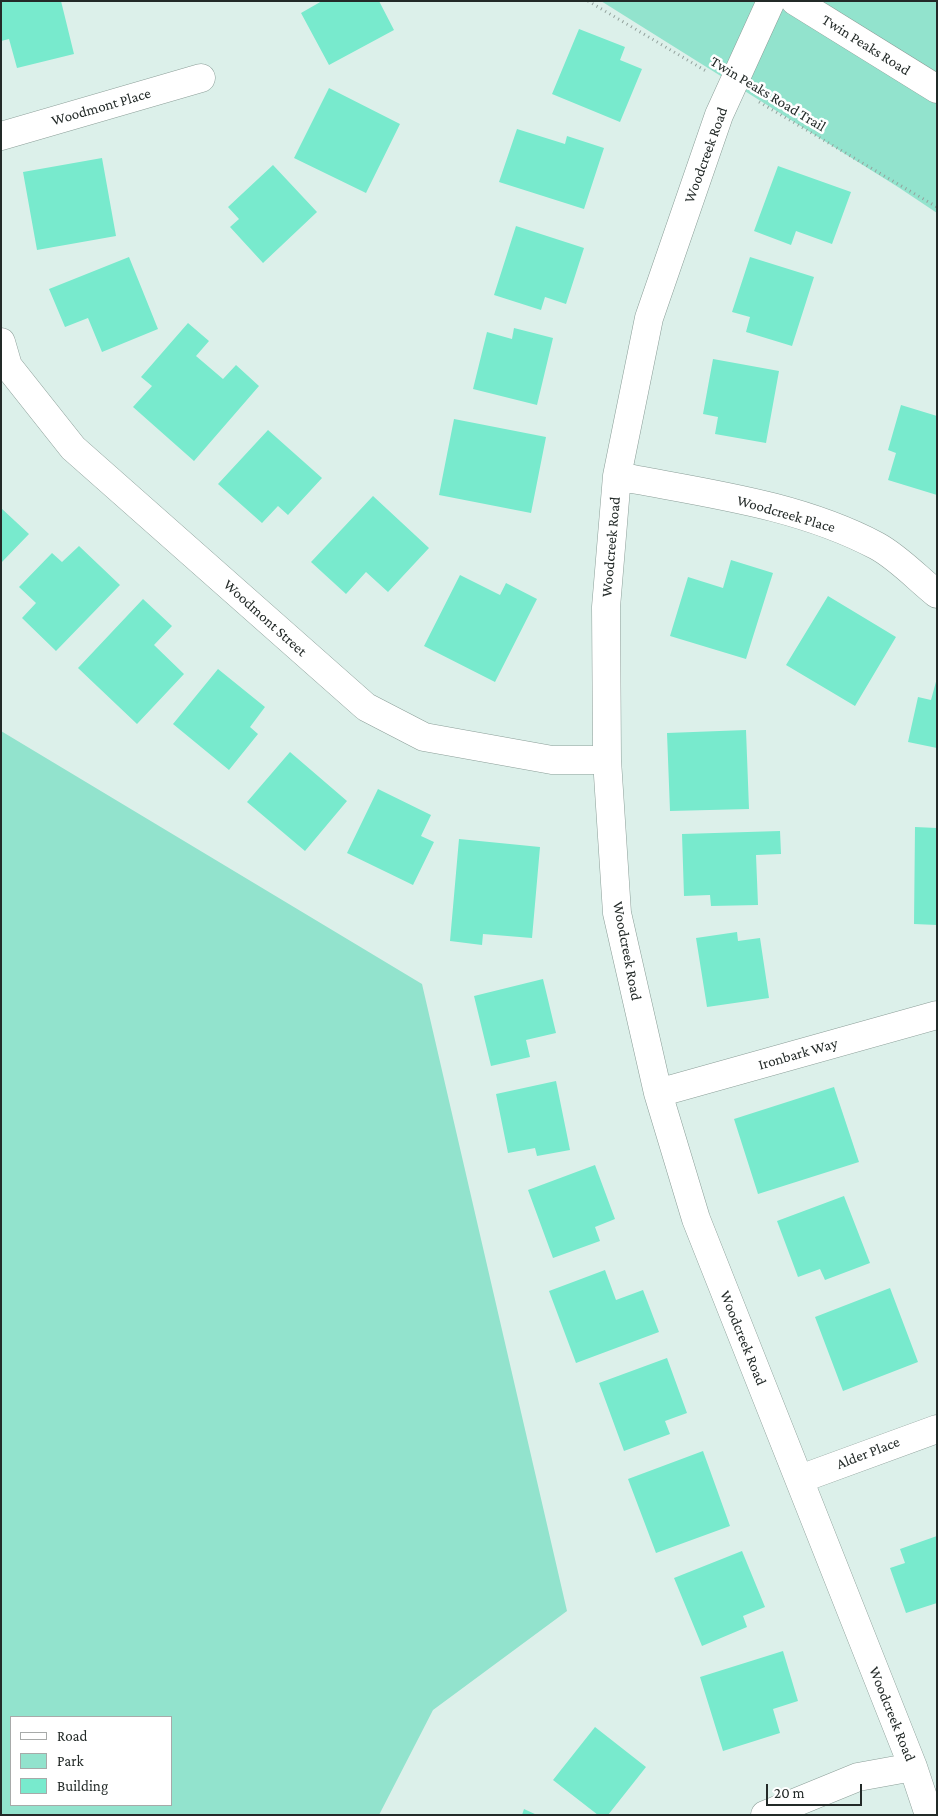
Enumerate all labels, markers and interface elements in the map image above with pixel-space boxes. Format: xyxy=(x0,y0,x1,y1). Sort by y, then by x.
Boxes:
street label: Twin Peaks Road xyxy=(818,11,914,79)
street label: Twin Peaks Road Trail xyxy=(707,52,829,136)
street label: Woodmont Place xyxy=(49,84,153,130)
street label: Woodcreek Road xyxy=(680,105,732,205)
street label: Woodcreek Place xyxy=(735,491,837,537)
street label: Woodcreek Road xyxy=(598,496,624,598)
street label: Woodmont Street xyxy=(219,576,311,660)
street label: Woodcreek Road xyxy=(609,900,645,1002)
street label: Ironbark Way xyxy=(756,1034,840,1074)
street label: Woodcreek Road xyxy=(716,1288,770,1388)
street label: Alder Place xyxy=(834,1433,902,1473)
street label: Woodcreek Road xyxy=(865,1664,919,1764)
legend xyxy=(10,1716,172,1806)
text: Road xyxy=(57,1728,87,1744)
text: Park xyxy=(57,1753,84,1769)
scale bar xyxy=(768,1774,864,1806)
text: Building xyxy=(57,1778,108,1794)
text: 20 m xyxy=(774,1785,805,1801)

